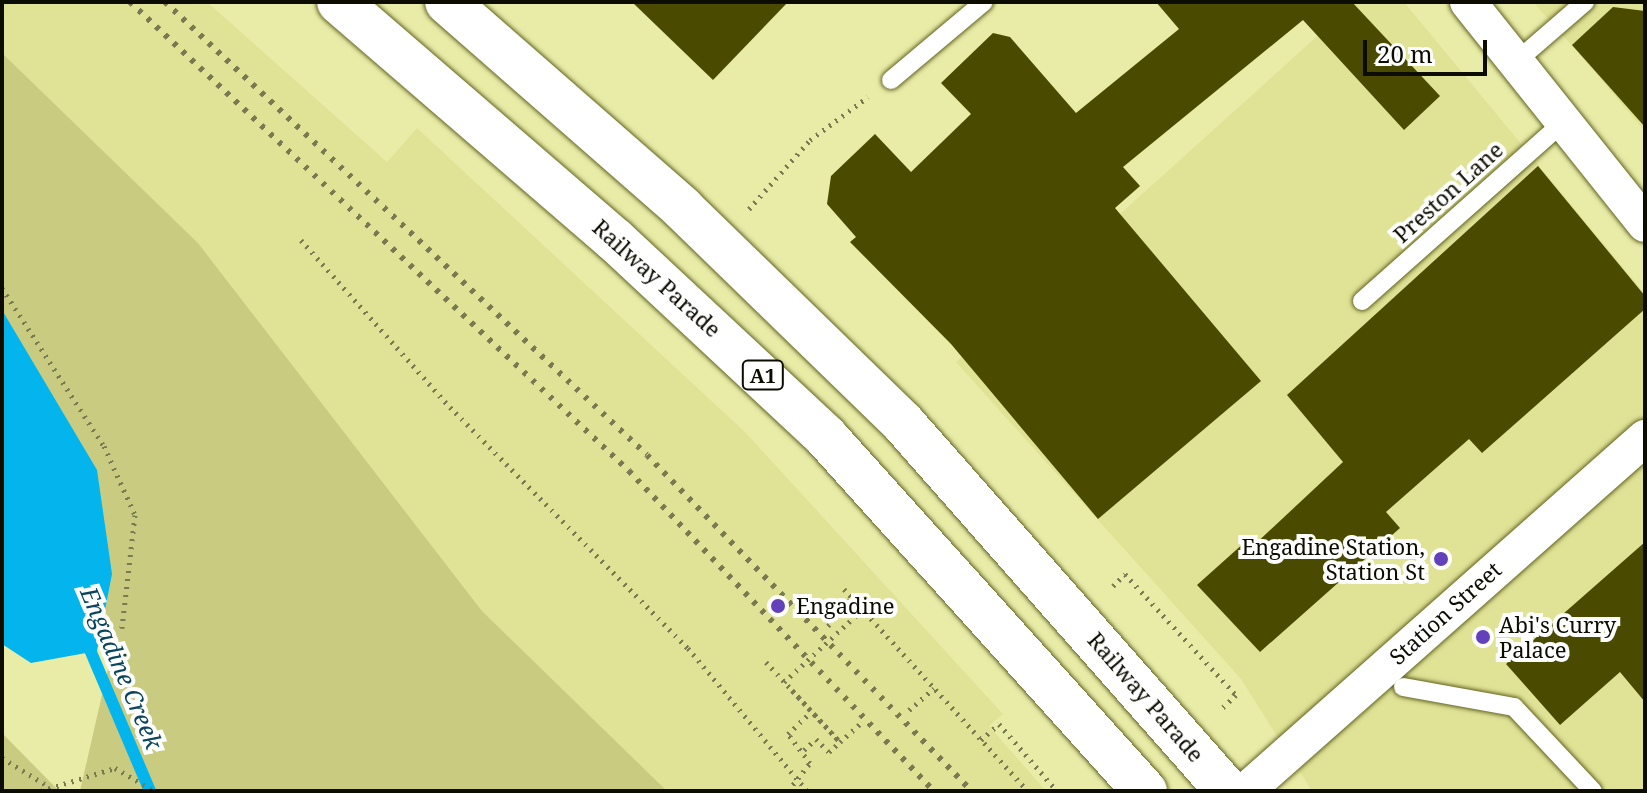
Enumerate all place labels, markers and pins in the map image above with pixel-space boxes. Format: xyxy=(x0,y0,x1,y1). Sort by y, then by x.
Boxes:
place label: Engadine Station, Station St xyxy=(1241,533,1425,584)
marker: Engadine Station, Station St xyxy=(1432,550,1450,568)
place label: Engadine xyxy=(796,593,895,619)
marker: Engadine xyxy=(767,595,789,617)
place label: Abi's Curry Palace xyxy=(1499,611,1616,662)
marker: Abi's Curry Palace xyxy=(1474,628,1492,646)

